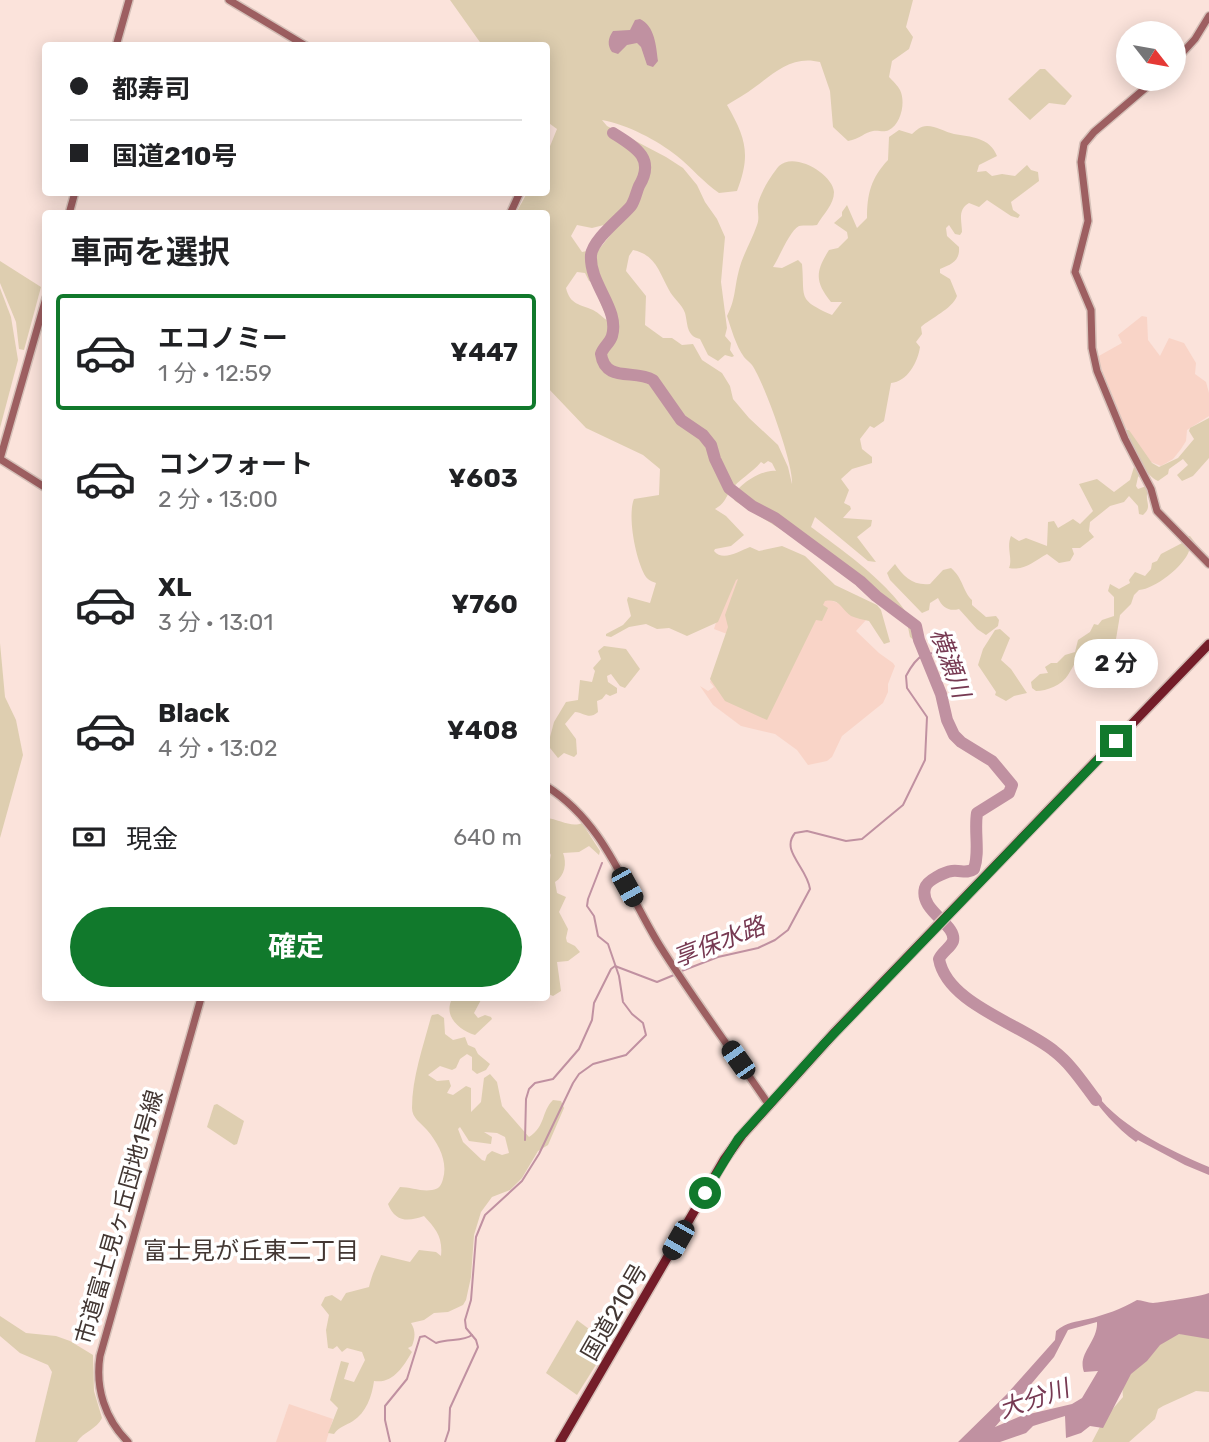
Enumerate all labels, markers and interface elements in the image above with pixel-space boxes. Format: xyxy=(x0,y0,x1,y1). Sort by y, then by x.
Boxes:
north arrow xyxy=(1116,21,1186,91)
map controls xyxy=(1116,21,1186,91)
text: 都寿司 xyxy=(112,74,190,105)
text: 国道210号 xyxy=(112,141,238,172)
text: 車両を選択 xyxy=(70,233,230,271)
icon: car xyxy=(74,321,137,384)
text: エコノミー xyxy=(158,323,288,354)
text: ¥447 xyxy=(450,337,518,368)
text: 1 分 · 12:59 xyxy=(158,359,272,387)
icon: car xyxy=(74,447,137,510)
text: コンフォート xyxy=(158,449,313,480)
text: ¥603 xyxy=(448,463,518,494)
text: 2 分 · 13:00 xyxy=(158,485,278,513)
text: XL xyxy=(158,572,191,603)
icon: car xyxy=(74,573,137,636)
text: ¥760 xyxy=(451,589,518,620)
text: 3 分 · 13:01 xyxy=(158,608,273,636)
water label: 横瀬川 xyxy=(925,624,976,704)
callout: 2 分 xyxy=(1074,640,1158,688)
text: 2 分 xyxy=(1095,649,1137,677)
text: Black xyxy=(158,698,230,729)
icon: car xyxy=(74,699,137,762)
text: ¥408 xyxy=(447,715,518,746)
route end xyxy=(1100,725,1132,757)
text: 4 分 · 13:02 xyxy=(158,734,277,762)
icon: cash xyxy=(70,818,108,856)
text: 640 m xyxy=(453,823,522,851)
text: 現金 xyxy=(126,824,178,855)
car xyxy=(608,864,647,910)
button: 確定 xyxy=(70,907,522,987)
water label: 享保水路 xyxy=(669,911,771,972)
car xyxy=(718,1037,759,1083)
street label: 市道富士見ヶ丘団地1号線 xyxy=(69,1087,169,1347)
route start xyxy=(689,1177,721,1209)
car xyxy=(659,1217,698,1263)
district label: 富士見が丘東二丁目 xyxy=(143,1237,359,1265)
street label: 国道210号 xyxy=(575,1259,653,1365)
water label: 大分川 xyxy=(995,1373,1075,1424)

